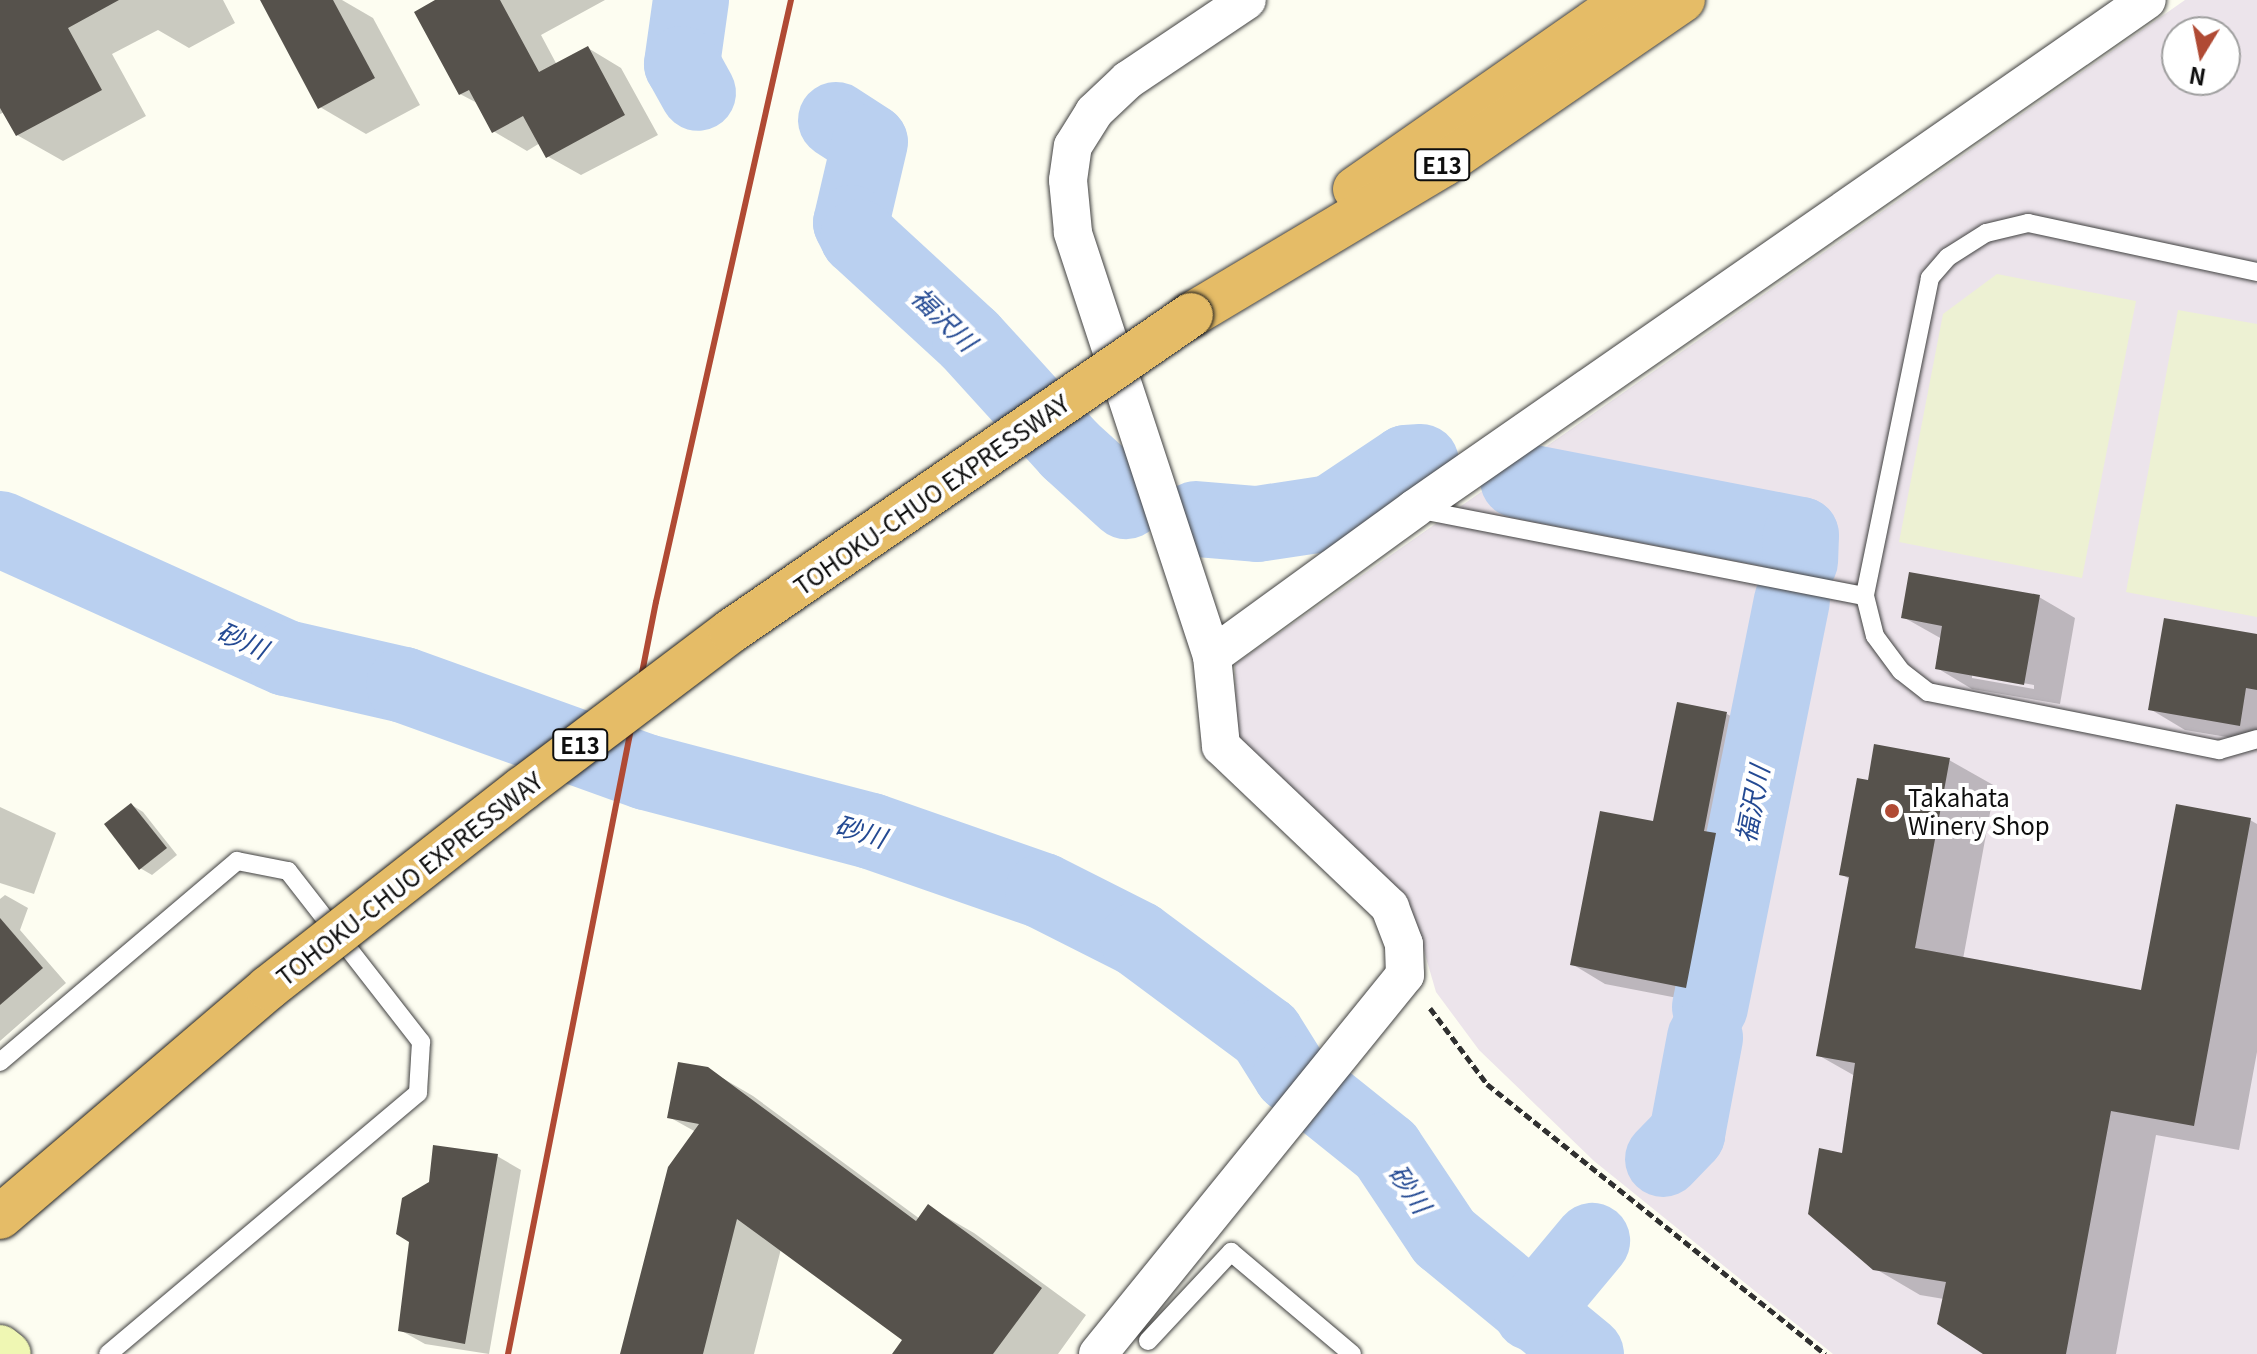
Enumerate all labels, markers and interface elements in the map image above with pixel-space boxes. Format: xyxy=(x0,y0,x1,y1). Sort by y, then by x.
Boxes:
north arrow xyxy=(2161,16,2241,96)
text: N xyxy=(2186,60,2208,95)
road number: E13 xyxy=(1414,147,1470,183)
water label: 福沢川 xyxy=(906,280,984,356)
street label: TOHOKU-CHUO EXPRESSWAY xyxy=(788,388,1074,600)
water label: 砂川 xyxy=(213,614,273,664)
road number: E13 xyxy=(552,727,608,763)
water label: 福沢川 xyxy=(1728,763,1774,845)
street label: TOHOKU-CHUO EXPRESSWAY xyxy=(270,765,548,991)
place label: Takahata Winery Shop xyxy=(1908,783,2050,839)
marker: Takahata Winery Shop xyxy=(1883,802,1901,820)
water label: 砂川 xyxy=(832,807,890,853)
water label: 砂川 xyxy=(1384,1158,1438,1218)

